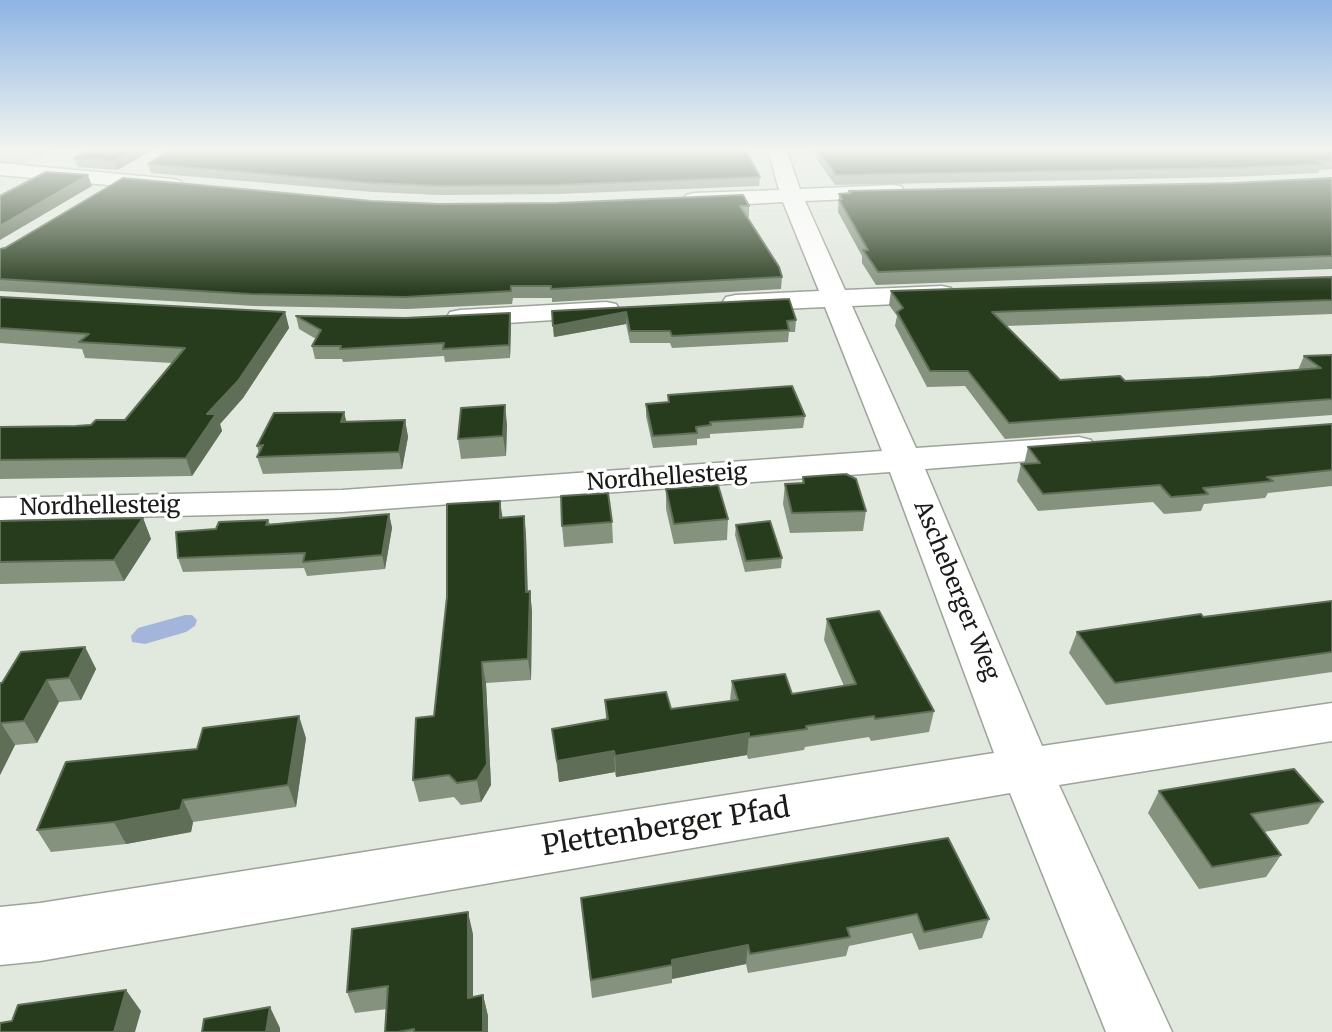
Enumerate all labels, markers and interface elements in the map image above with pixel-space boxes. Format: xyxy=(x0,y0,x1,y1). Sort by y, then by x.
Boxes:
street label: Nordhellesteig xyxy=(586,459,748,497)
street label: Nordhellesteig xyxy=(19,492,181,522)
street label: Ascheberger Weg xyxy=(907,497,1005,685)
street label: Plettenberger Pfad xyxy=(540,792,792,864)

